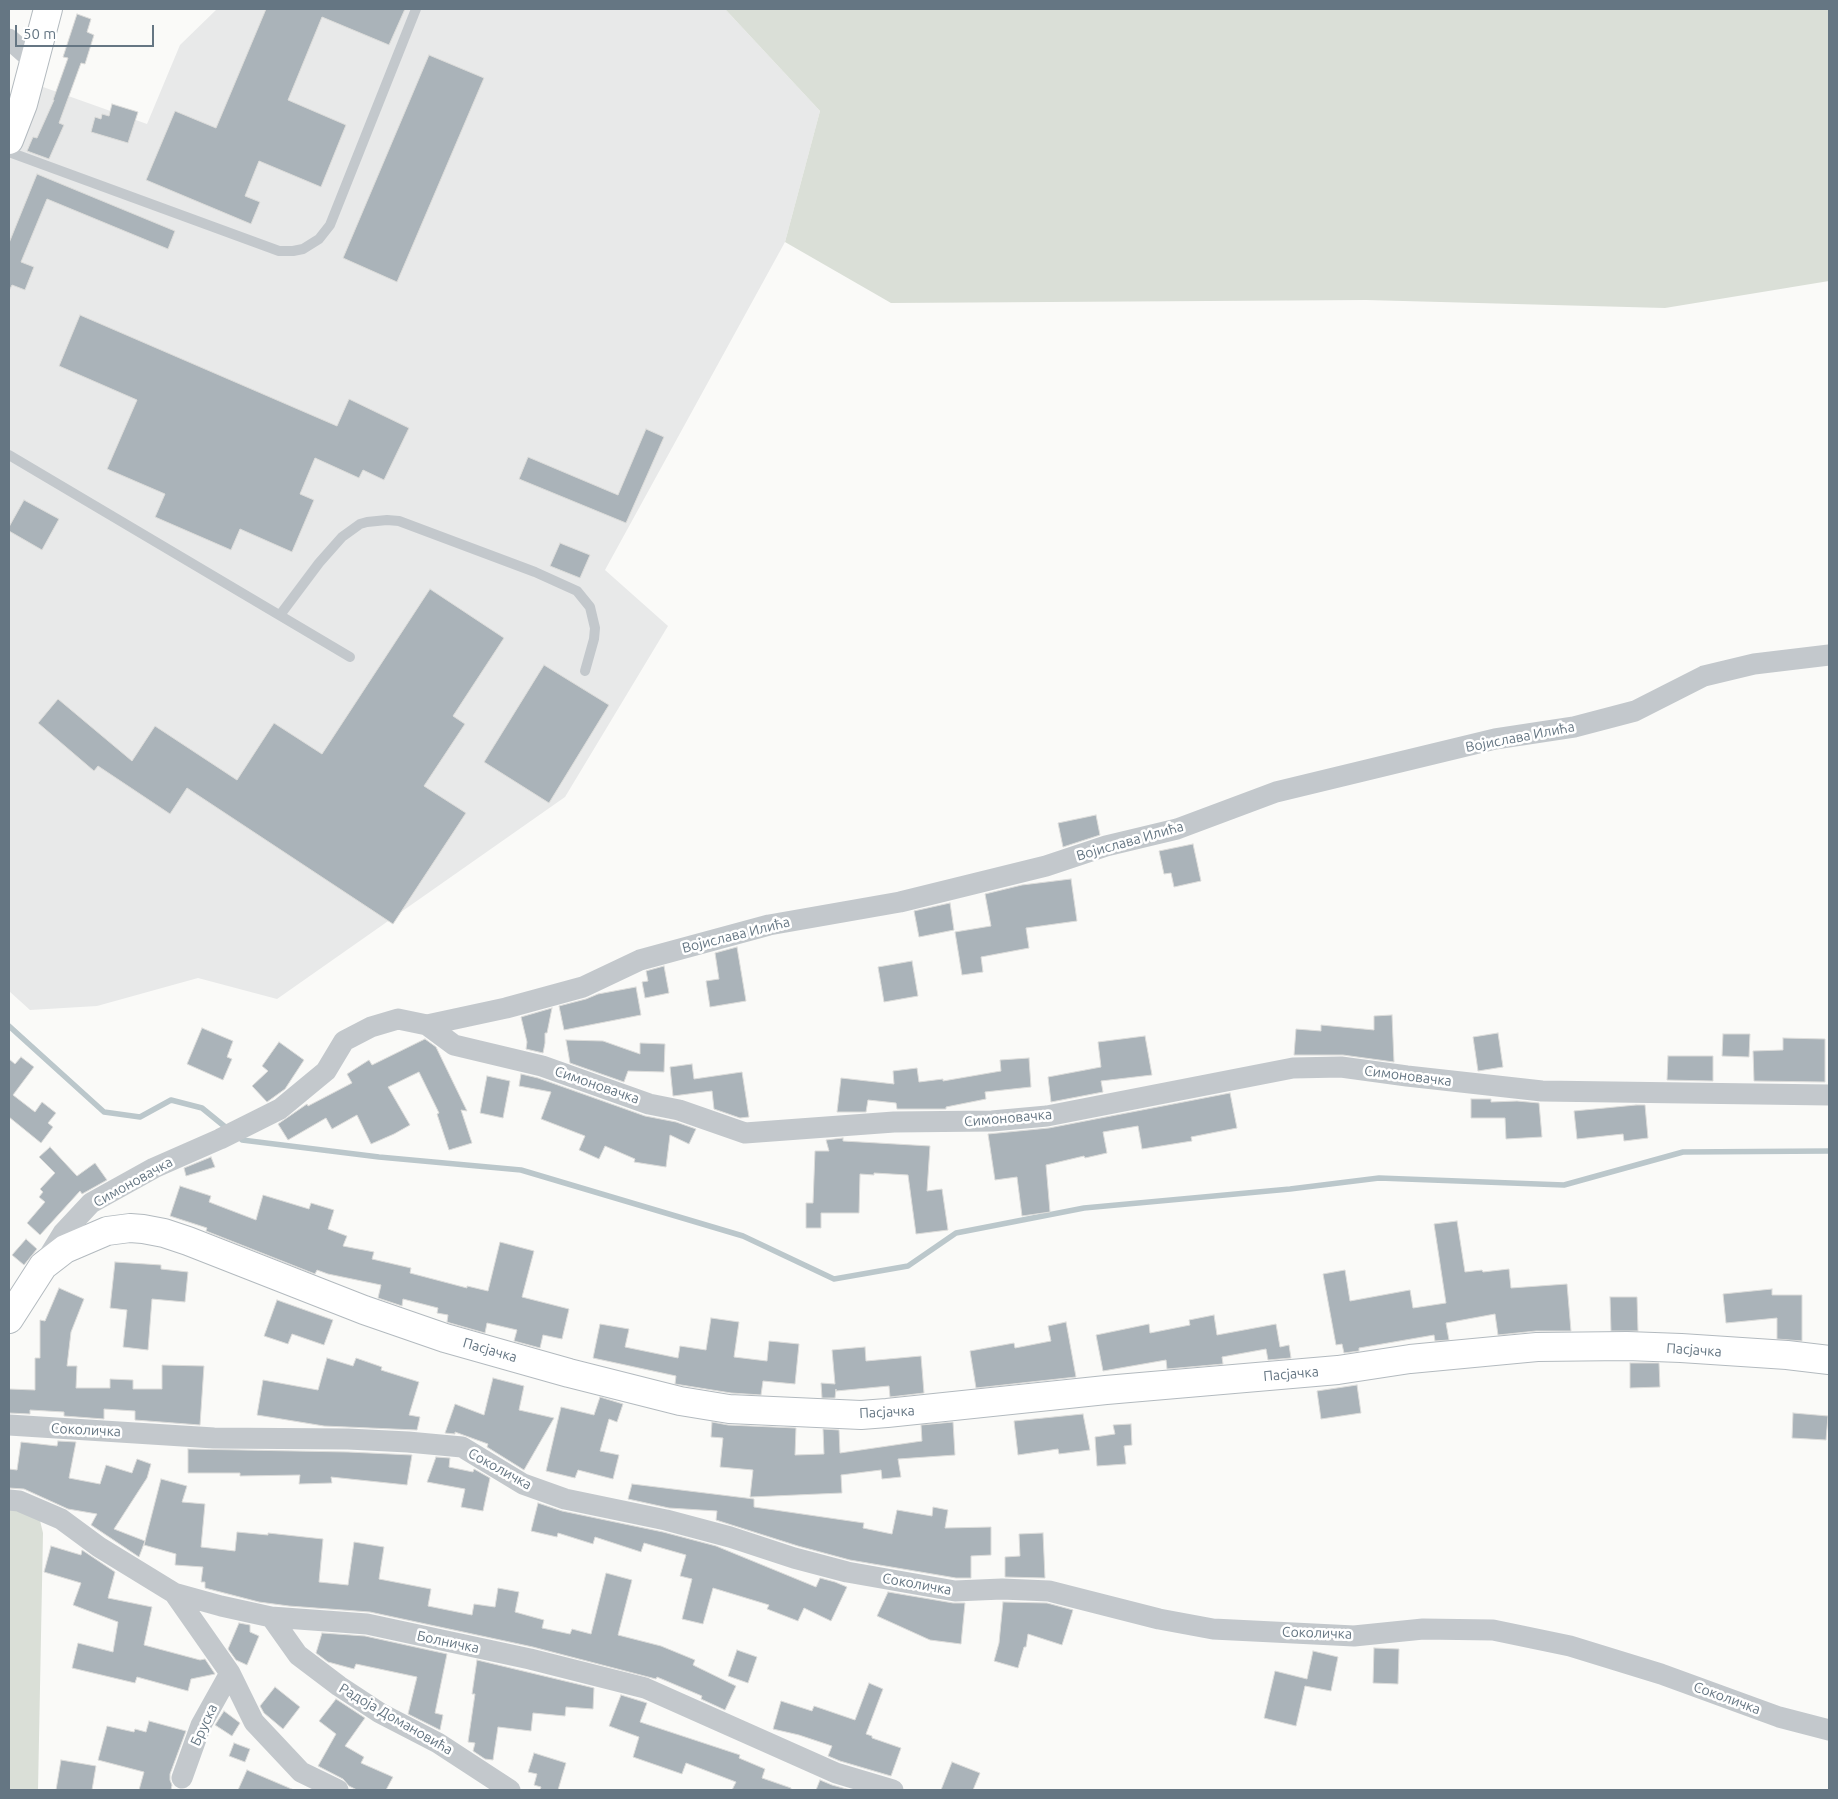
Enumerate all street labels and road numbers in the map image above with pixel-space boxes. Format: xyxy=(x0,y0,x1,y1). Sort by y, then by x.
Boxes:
street label: Војислава Илића xyxy=(1464,718,1576,756)
street label: Војислава Илића xyxy=(1074,818,1186,864)
street label: Војислава Илића xyxy=(680,913,792,957)
street label: Симоновачка xyxy=(1363,1062,1453,1090)
street label: Симоновачка xyxy=(553,1063,641,1107)
street label: Симоновачка xyxy=(963,1106,1053,1130)
street label: Симоновачка xyxy=(90,1153,176,1211)
street label: Пасјачка xyxy=(461,1334,519,1366)
street label: Пасјачка xyxy=(1666,1340,1722,1360)
street label: Пасјачка xyxy=(1263,1363,1319,1385)
street label: Пасјачка xyxy=(859,1402,915,1422)
street label: Соколичка xyxy=(51,1420,121,1440)
street label: Соколичка xyxy=(465,1445,535,1493)
street label: Соколичка xyxy=(881,1570,953,1598)
street label: Соколичка xyxy=(1282,1623,1352,1643)
street label: Болничка xyxy=(415,1627,481,1657)
street label: Соколичка xyxy=(1691,1678,1763,1718)
street label: Радоја Домановића xyxy=(336,1680,456,1758)
street label: Бруска xyxy=(187,1701,221,1749)

